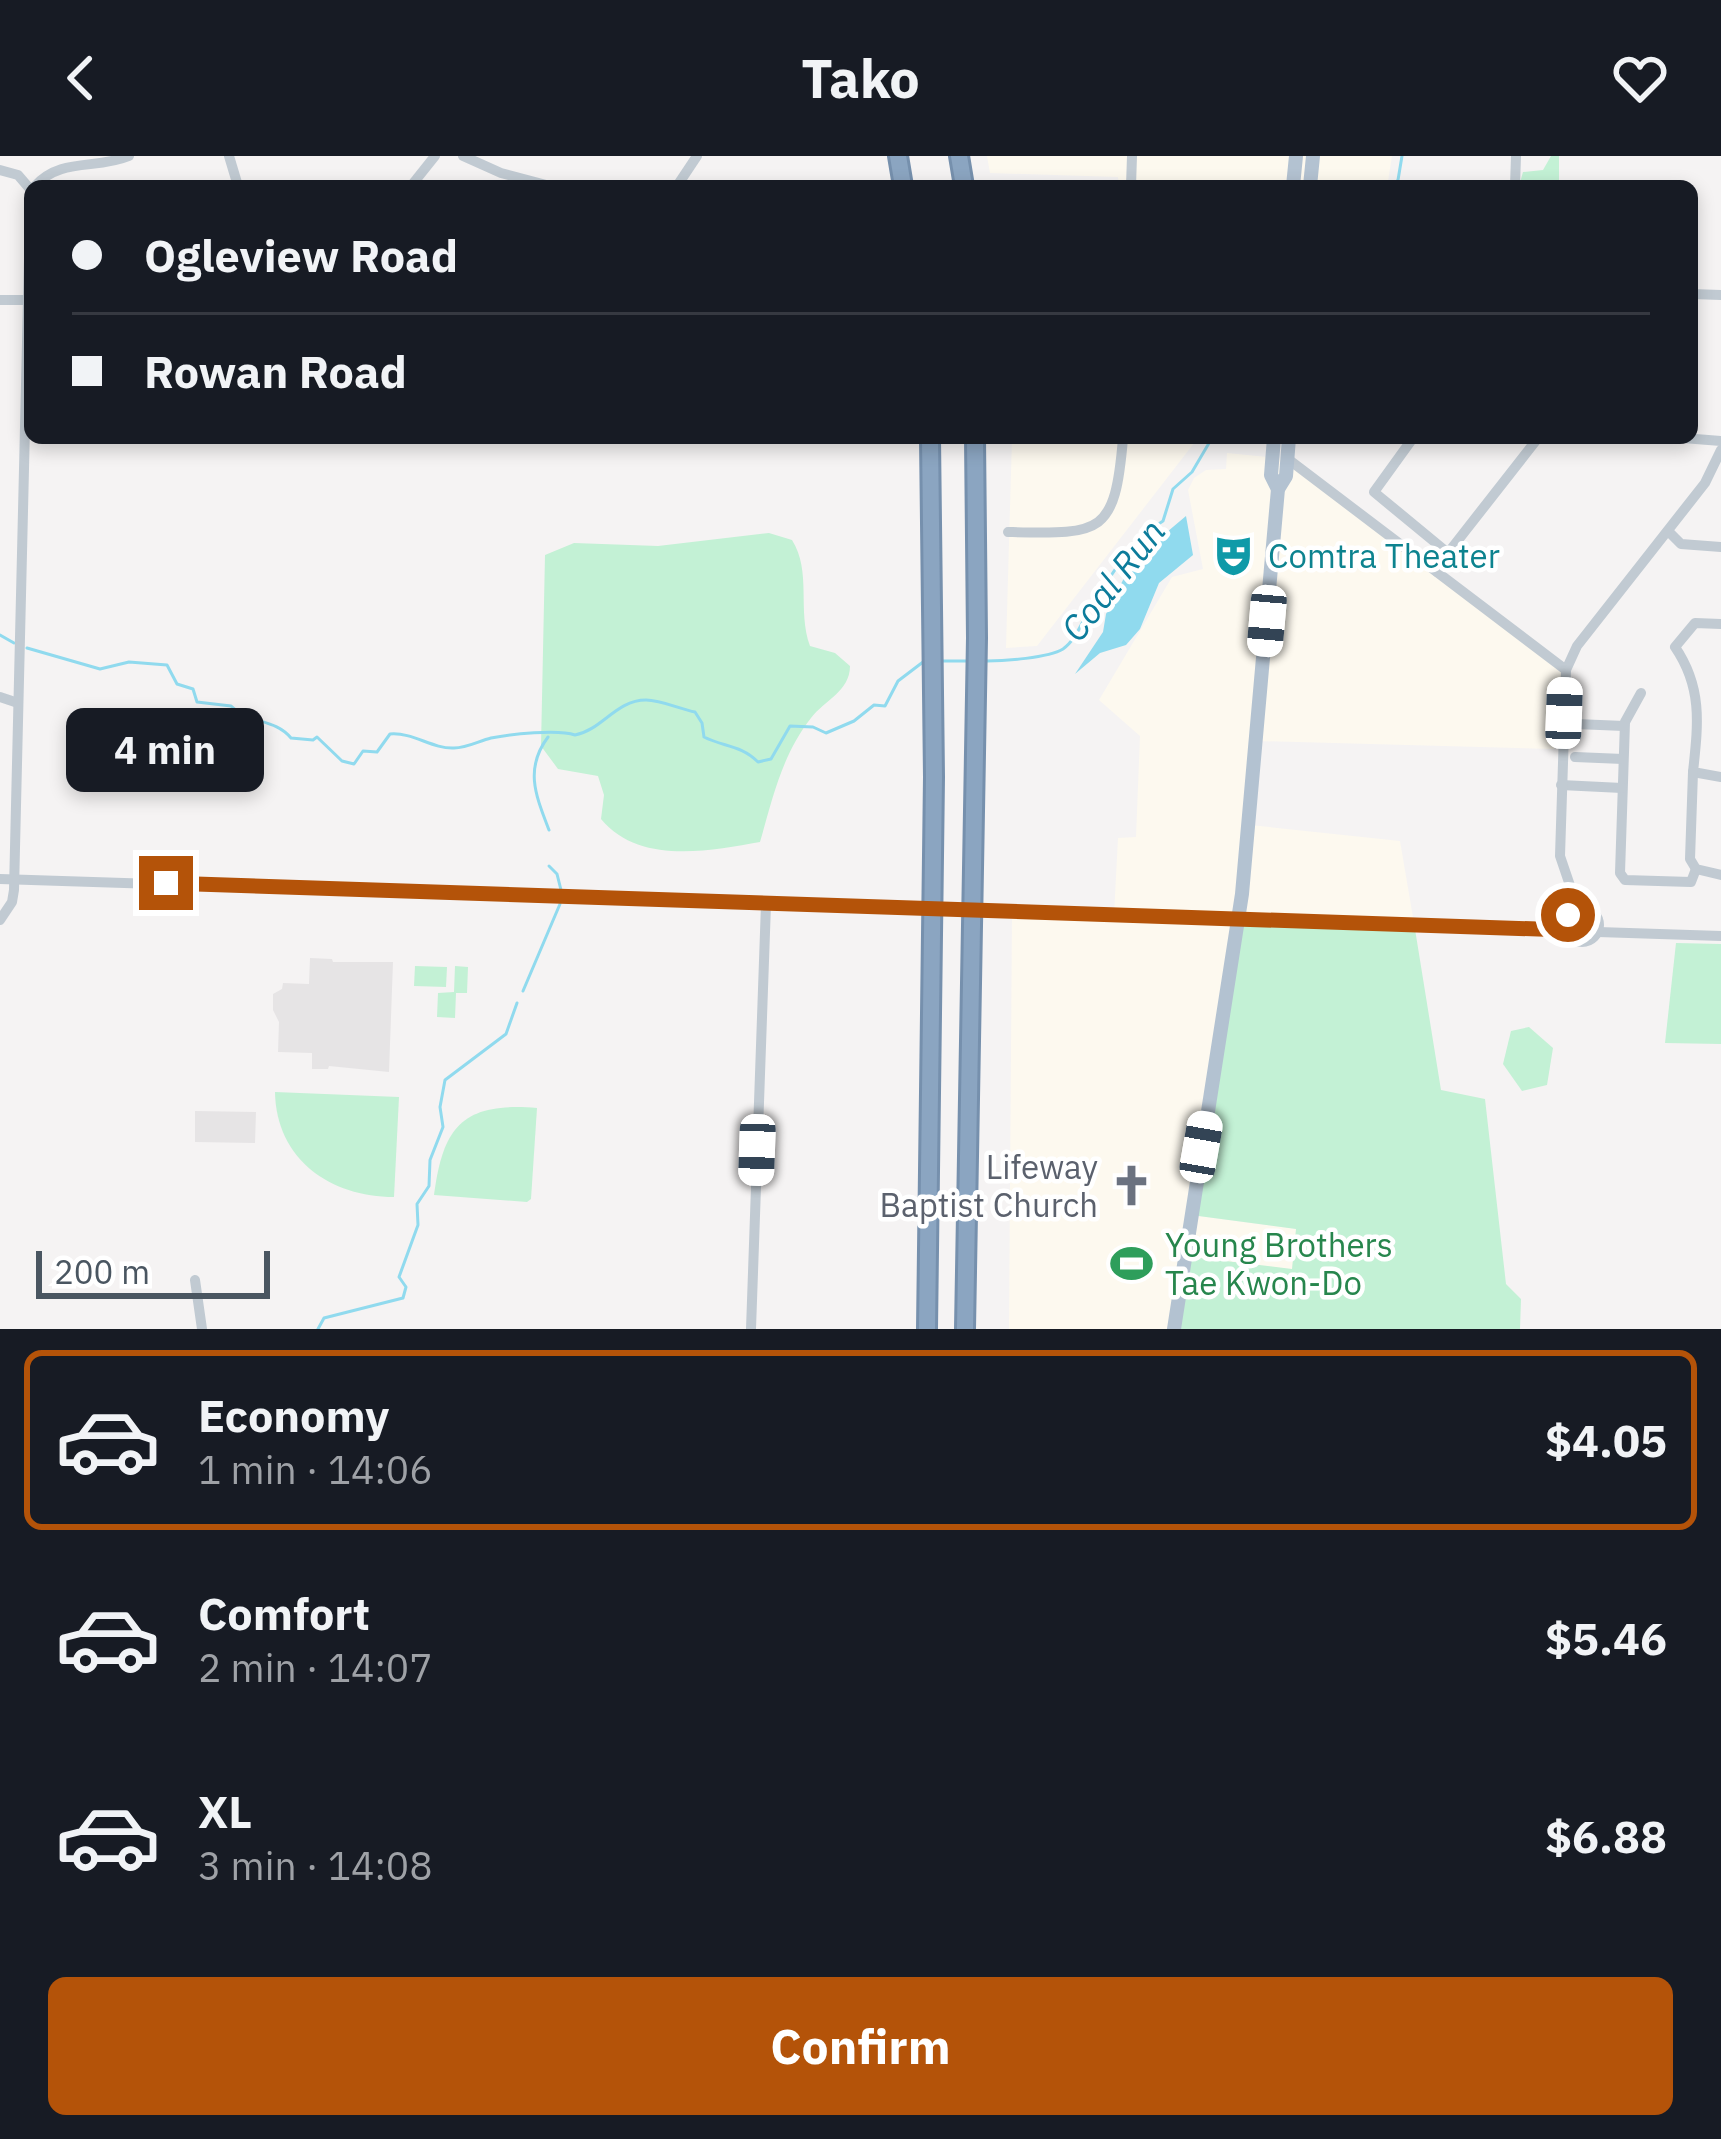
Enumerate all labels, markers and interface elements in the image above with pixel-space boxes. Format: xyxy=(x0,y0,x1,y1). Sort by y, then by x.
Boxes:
text: Tako xyxy=(801,43,920,113)
icon: back xyxy=(48,45,114,111)
icon: heart xyxy=(1607,45,1673,111)
text: Ogleview Road xyxy=(144,226,458,284)
text: Rowan Road xyxy=(144,342,407,400)
water label: Coal Run xyxy=(1050,509,1175,650)
theatre icon: Comtra Theater xyxy=(1211,533,1257,579)
place label: Comtra Theater xyxy=(1268,534,1500,577)
car xyxy=(1246,584,1288,658)
car xyxy=(1545,676,1583,750)
callout: 4 min xyxy=(67,709,265,793)
text: 4 min xyxy=(114,724,216,775)
route end xyxy=(139,856,193,910)
route start xyxy=(1541,888,1595,942)
car xyxy=(1177,1108,1225,1186)
car xyxy=(738,1113,776,1187)
place label: Lifeway Baptist Church xyxy=(880,1145,1098,1226)
church icon: Lifeway Baptist Church xyxy=(1109,1163,1155,1209)
place label: Young Brothers Tae Kwon-Do xyxy=(1165,1223,1393,1304)
sports icon: Young Brothers Tae Kwon-Do xyxy=(1108,1241,1154,1287)
scale bar xyxy=(36,1245,270,1298)
text: 200 m xyxy=(54,1250,150,1293)
icon: car xyxy=(54,1386,162,1494)
text: Economy xyxy=(198,1386,389,1444)
text: $4.05 xyxy=(1545,1411,1667,1469)
text: 1 min · 14:06 xyxy=(198,1444,433,1495)
icon: car xyxy=(54,1584,162,1692)
text: Comfort xyxy=(198,1584,370,1642)
text: $5.46 xyxy=(1545,1609,1667,1667)
text: 2 min · 14:07 xyxy=(198,1642,433,1693)
icon: car xyxy=(54,1782,162,1890)
text: XL xyxy=(198,1782,252,1840)
text: $6.88 xyxy=(1545,1807,1667,1865)
text: 3 min · 14:08 xyxy=(198,1840,433,1891)
button: Confirm xyxy=(48,1977,1673,2115)

